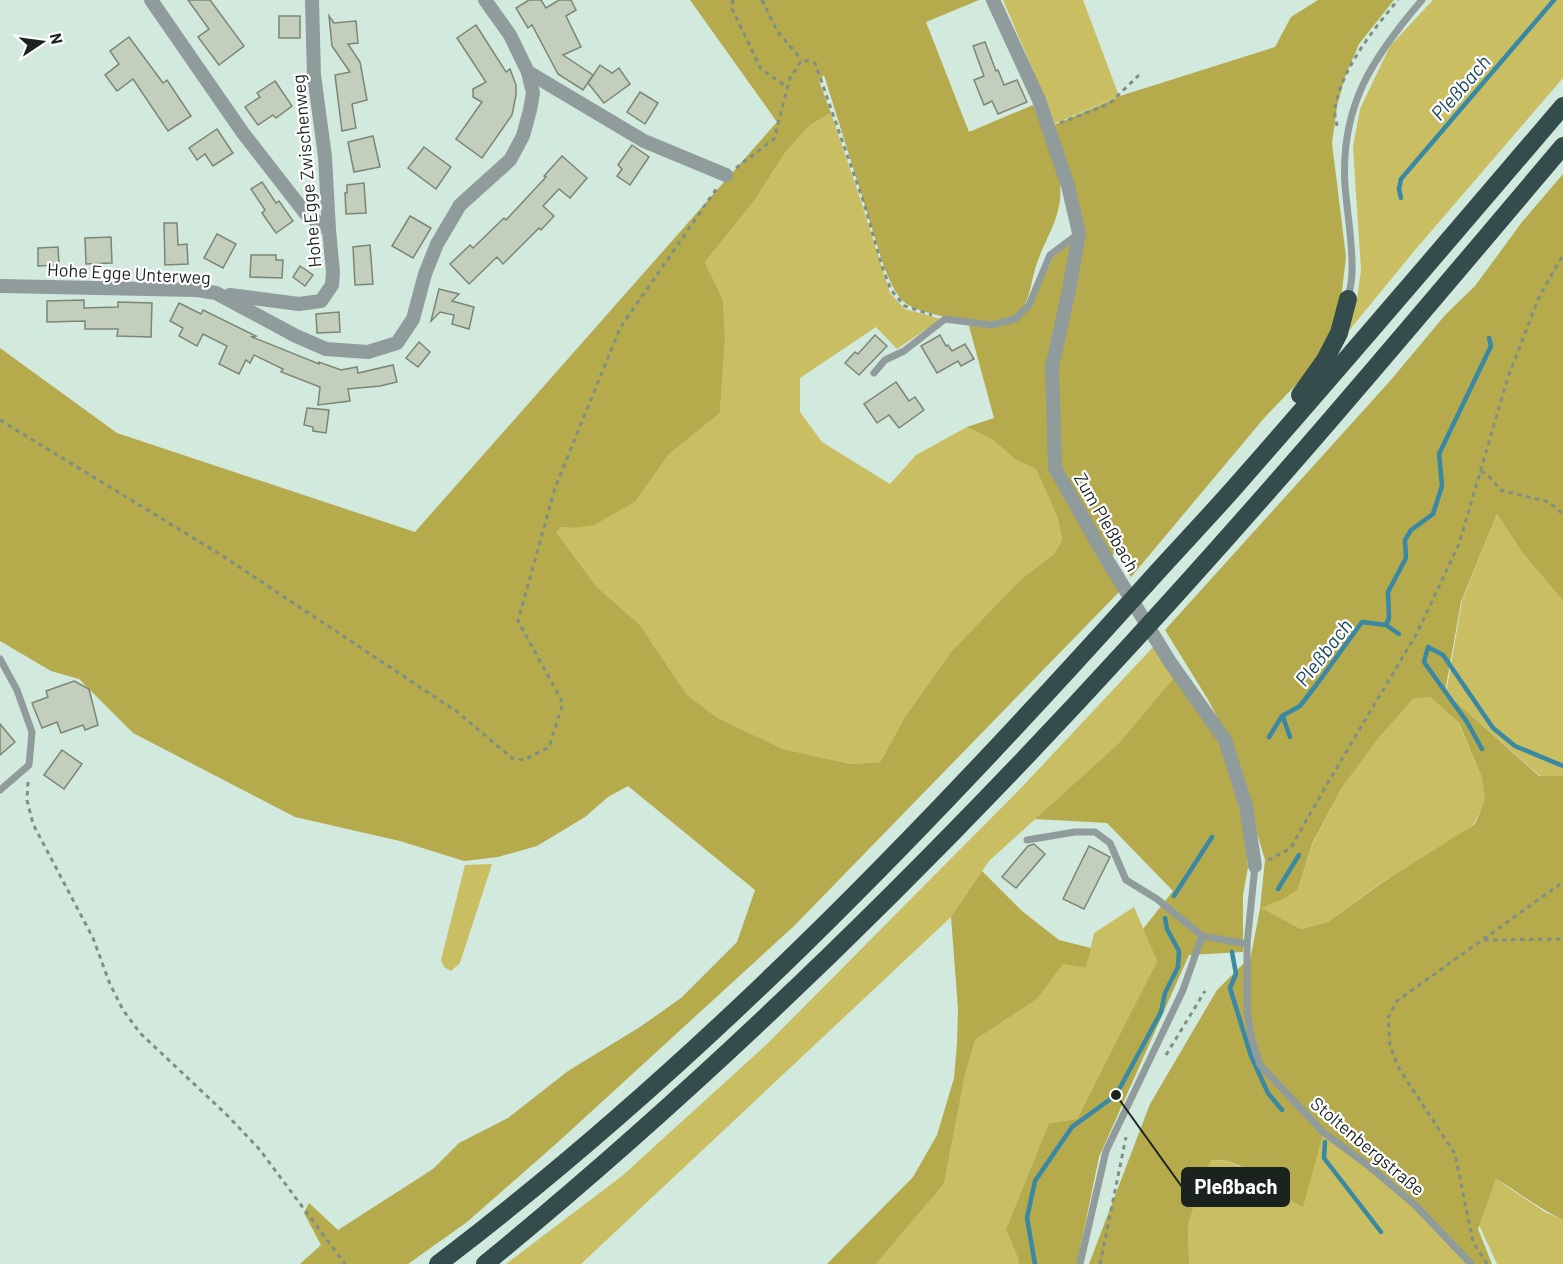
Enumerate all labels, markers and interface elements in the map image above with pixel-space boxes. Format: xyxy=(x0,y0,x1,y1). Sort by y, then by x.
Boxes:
north arrow xyxy=(12,12,72,72)
text: N xyxy=(47,31,68,46)
water label: Pleßbach xyxy=(1425,49,1495,125)
street label: Hohe Egge Zwischenweg xyxy=(287,74,325,268)
street label: Hohe Egge Unterweg xyxy=(47,258,211,288)
street label: Zum Pleßbach xyxy=(1070,469,1144,575)
water label: Pleßbach xyxy=(1289,614,1357,690)
street label: Stoltenbergstraße xyxy=(1307,1092,1429,1200)
callout: Pleßbach xyxy=(1182,1168,1289,1206)
text: Pleßbach xyxy=(1195,1174,1277,1198)

